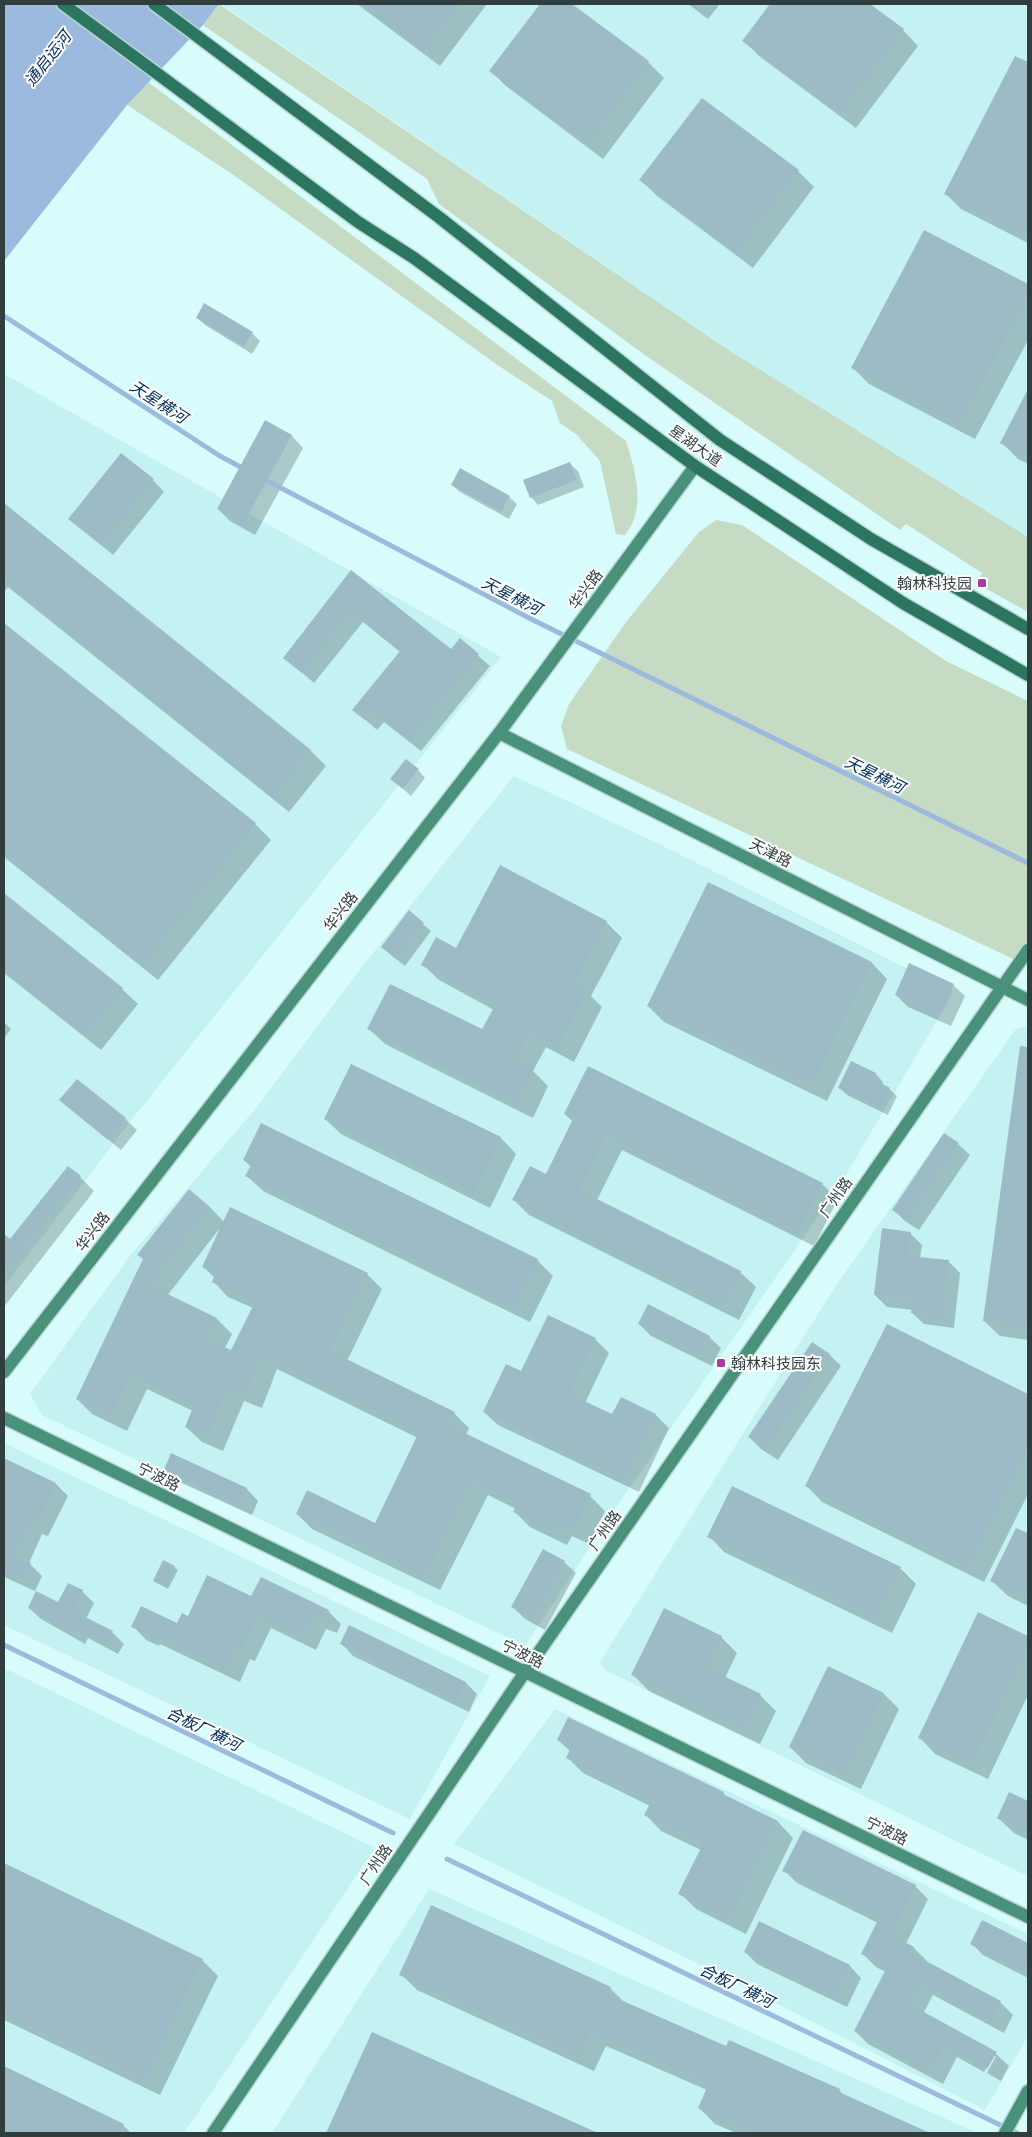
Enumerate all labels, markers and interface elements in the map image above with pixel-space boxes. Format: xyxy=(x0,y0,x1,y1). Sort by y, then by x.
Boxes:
water label: 通启运河 xyxy=(20,25,76,89)
water label: 天星横河 xyxy=(127,376,194,428)
street label: 星湖大道 xyxy=(666,420,726,470)
street label: 华兴路 xyxy=(564,566,606,612)
water label: 天星横河 xyxy=(479,572,547,619)
place label: 翰林科技园 xyxy=(897,574,972,592)
marker: 翰林科技园 xyxy=(976,577,988,589)
water label: 天星横河 xyxy=(842,751,911,798)
street label: 天津路 xyxy=(747,834,795,870)
street label: 华兴路 xyxy=(319,888,361,934)
street label: 广州路 xyxy=(815,1173,855,1221)
street label: 华兴路 xyxy=(71,1208,113,1254)
place label: 翰林科技园东 xyxy=(731,1354,821,1372)
marker: 翰林科技园东 xyxy=(715,1357,727,1369)
street label: 宁波路 xyxy=(135,1458,183,1494)
street label: 广州路 xyxy=(584,1506,624,1554)
street label: 宁波路 xyxy=(499,1635,547,1671)
water label: 合板厂横河 xyxy=(164,1702,247,1755)
street label: 宁波路 xyxy=(863,1812,911,1848)
street label: 广州路 xyxy=(355,1840,395,1888)
water label: 合板厂横河 xyxy=(697,1959,780,2012)

